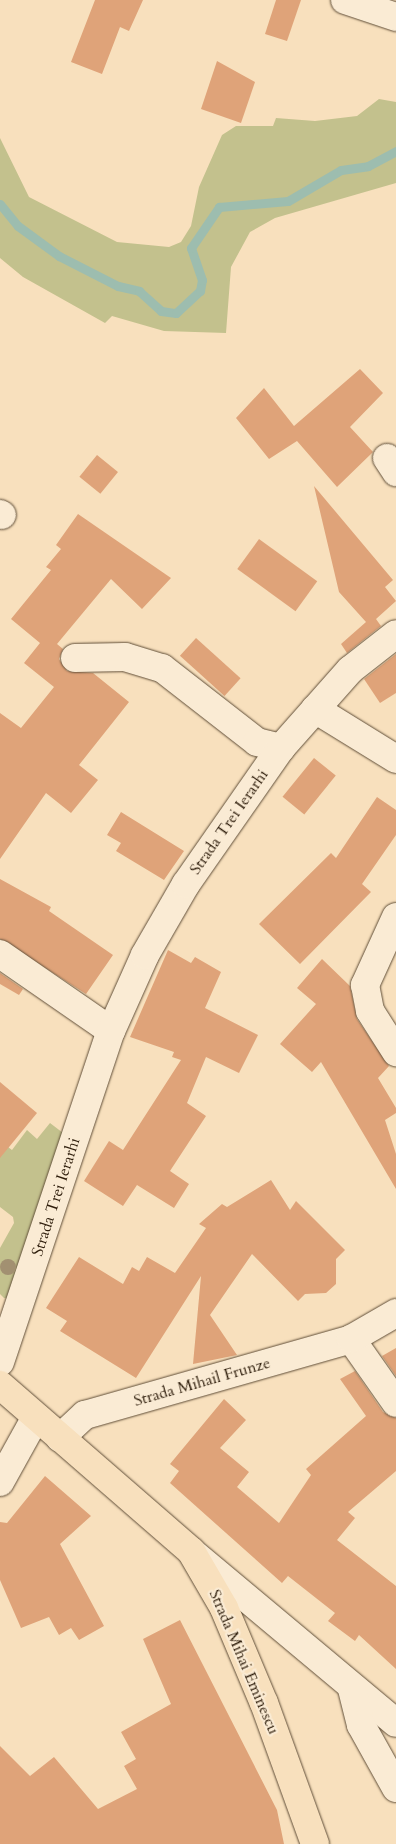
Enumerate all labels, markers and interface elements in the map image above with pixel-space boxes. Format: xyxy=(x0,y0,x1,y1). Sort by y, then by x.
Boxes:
street label: Strada Trei Ierarhi xyxy=(186,766,272,878)
street label: Strada Trei Ierarhi xyxy=(28,1135,84,1259)
street label: Strada Mihail Frunze xyxy=(132,1353,272,1411)
street label: Strada Mihai Eminescu xyxy=(205,1587,283,1737)

